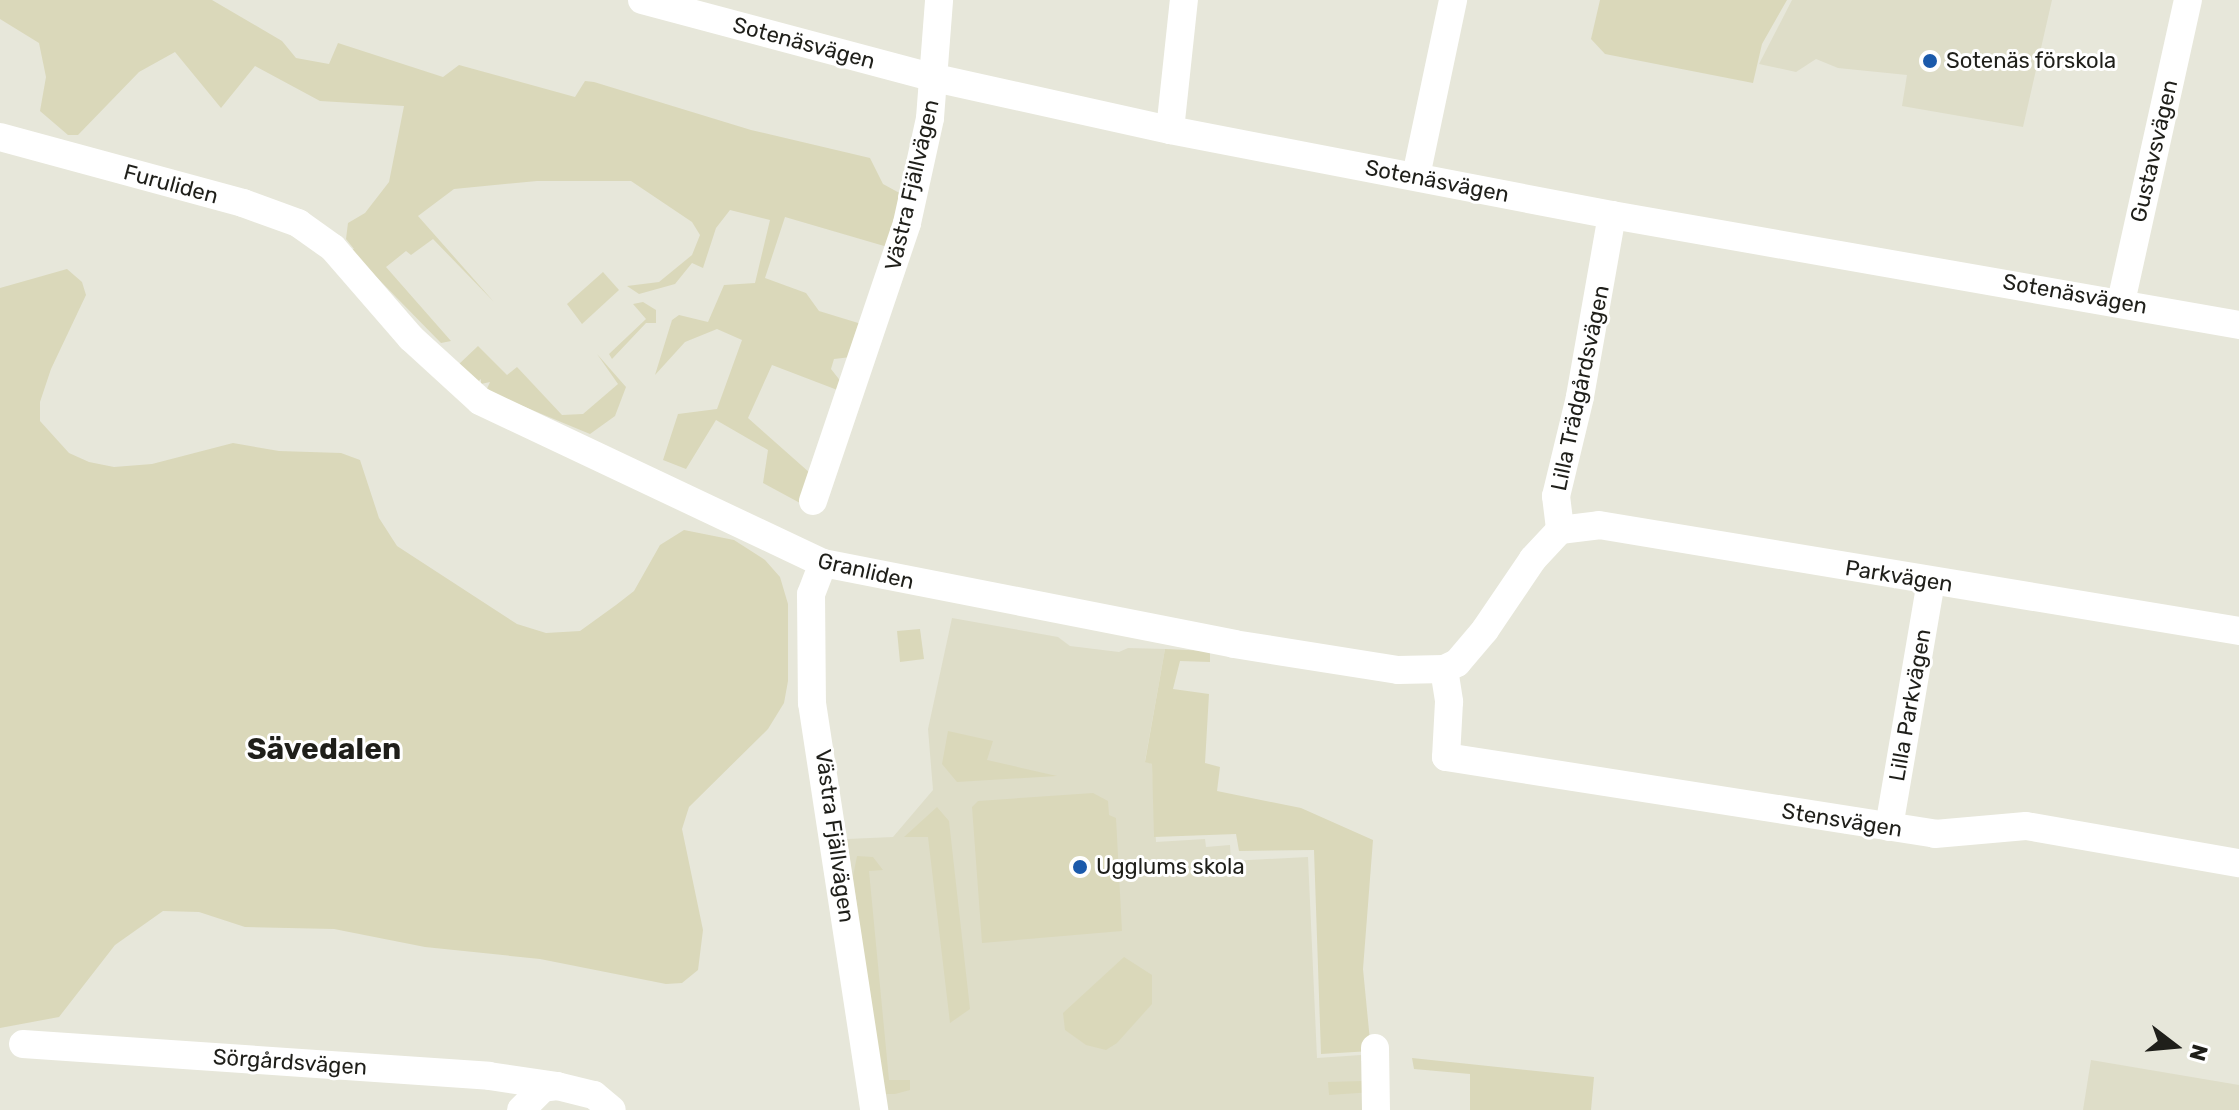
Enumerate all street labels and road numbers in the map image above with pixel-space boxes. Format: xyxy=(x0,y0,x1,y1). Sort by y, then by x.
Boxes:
street label: Sotenäsvägen xyxy=(730,11,878,75)
street label: Gustavsvägen xyxy=(2125,77,2183,225)
street label: Västra Fjällvägen xyxy=(879,97,945,273)
street label: Sotenäsvägen xyxy=(1363,154,1511,208)
street label: Furuliden xyxy=(121,159,221,209)
street label: Sotenäsvägen xyxy=(2001,268,2149,320)
street label: Lilla Trädgårdsvägen xyxy=(1545,282,1615,494)
street label: Granliden xyxy=(815,547,917,595)
street label: Parkvägen xyxy=(1843,554,1955,598)
street label: Lilla Parkvägen xyxy=(1884,627,1936,783)
street label: Västra Fjällvägen xyxy=(810,748,860,924)
street label: Stensvägen xyxy=(1780,797,1904,843)
street label: Sörgårdsvägen xyxy=(212,1043,368,1081)

